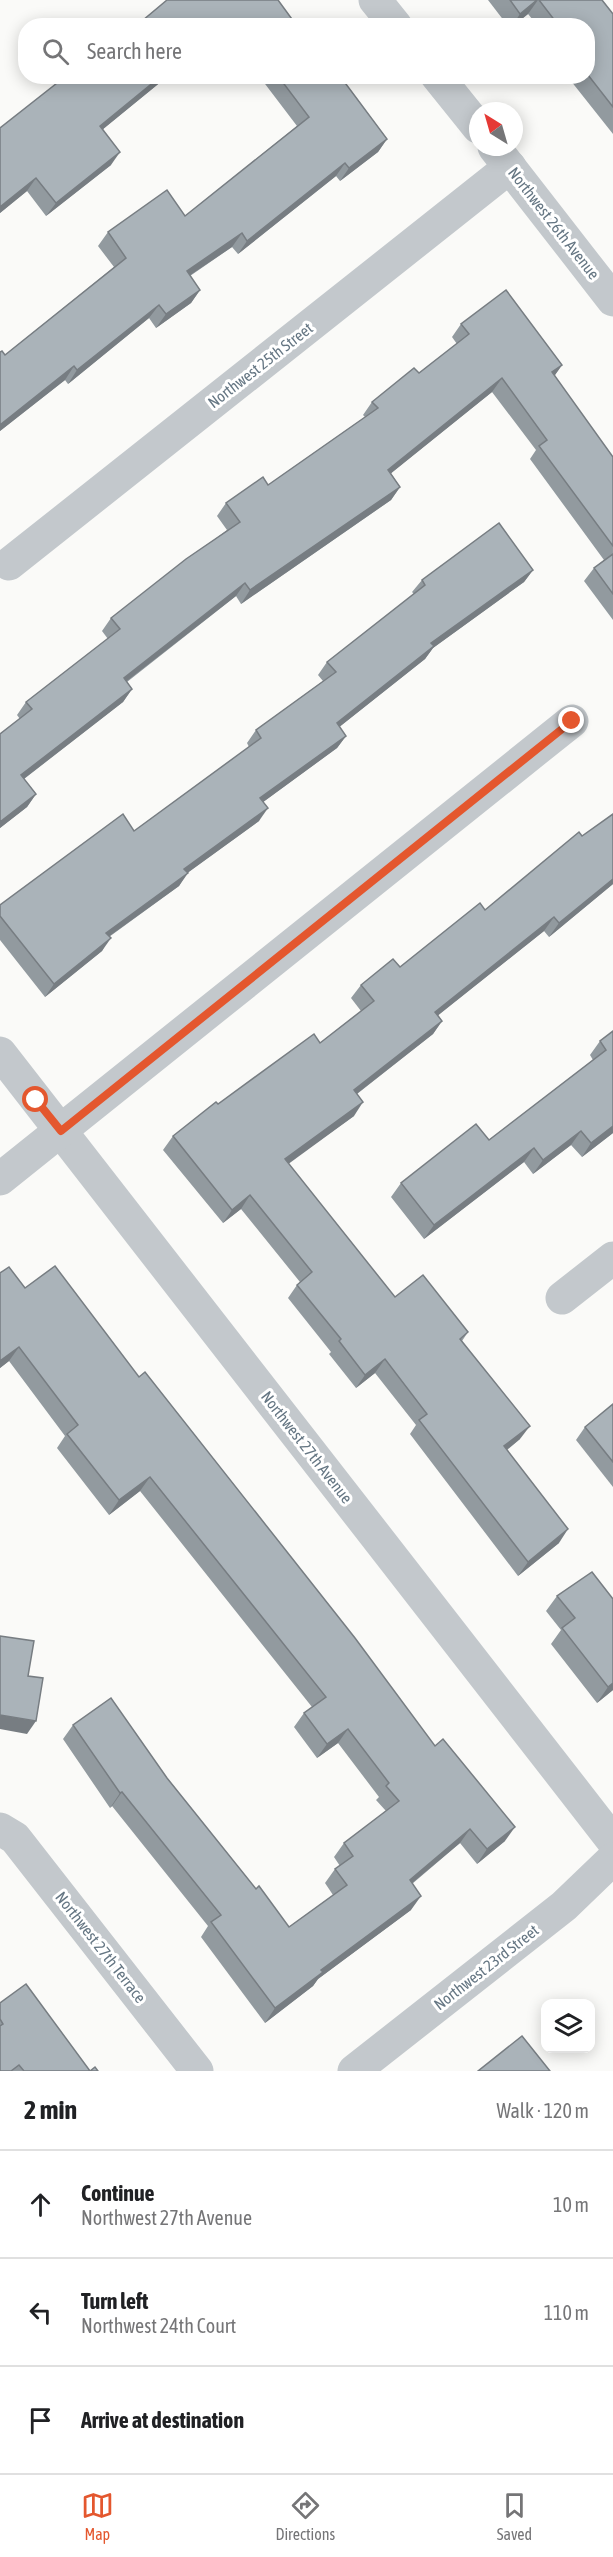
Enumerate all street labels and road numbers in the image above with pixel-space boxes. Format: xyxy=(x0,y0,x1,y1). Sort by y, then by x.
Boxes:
street label: Northwest 26th Avenue xyxy=(505,164,603,282)
street label: Northwest 25th Street xyxy=(204,318,316,411)
street label: Northwest 27th Avenue xyxy=(258,1388,356,1506)
street label: Northwest 27th Terrace xyxy=(52,1888,150,2006)
street label: Northwest 23rd Street xyxy=(430,1920,542,2013)

